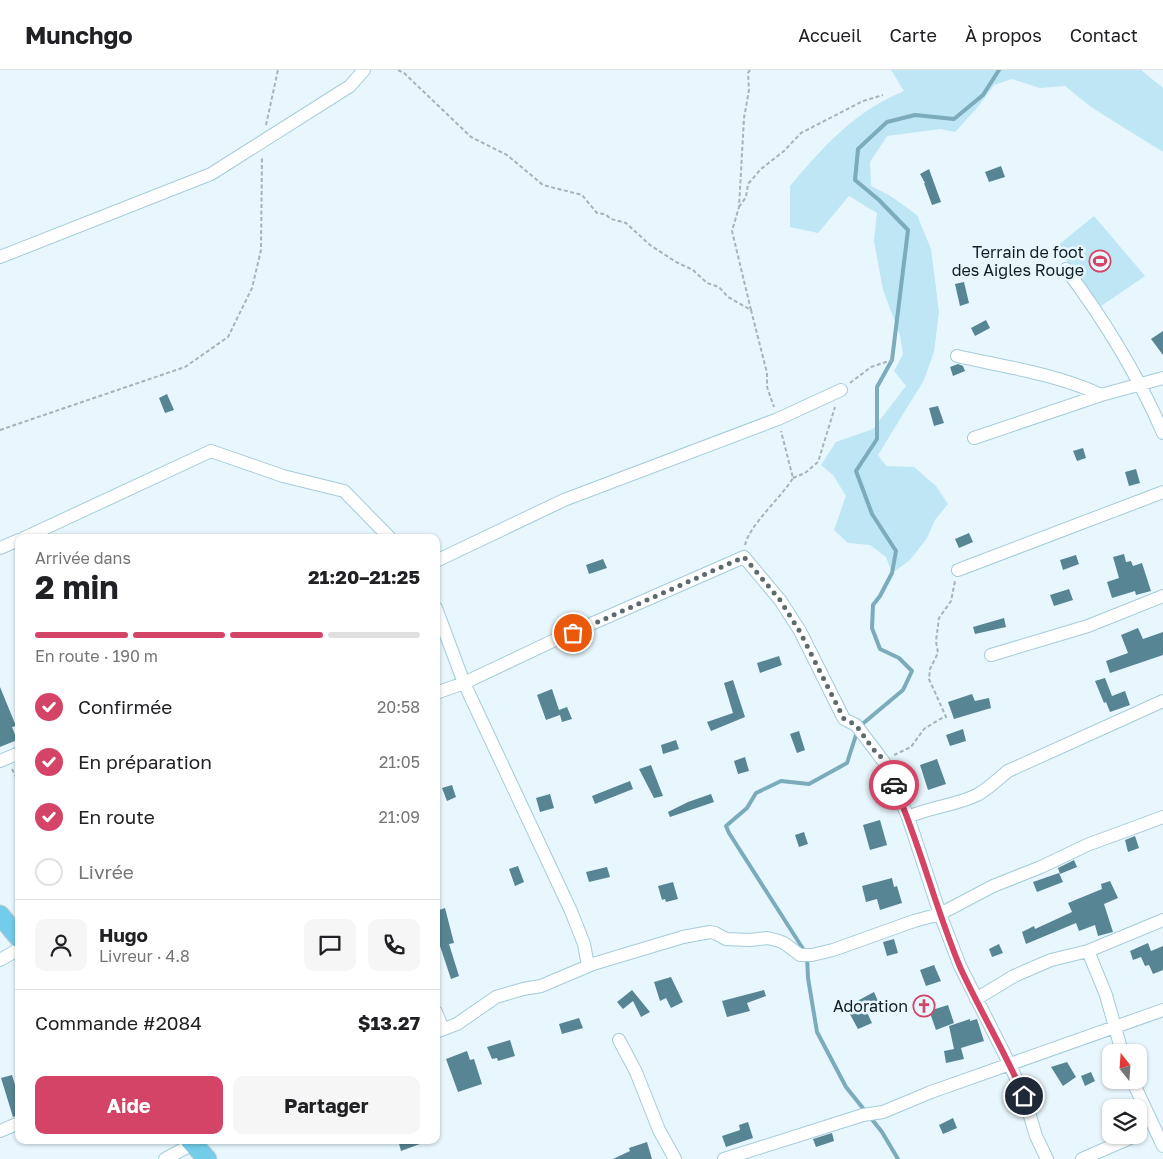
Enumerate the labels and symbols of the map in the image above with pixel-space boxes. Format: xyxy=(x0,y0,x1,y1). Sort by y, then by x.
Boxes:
place label: Terrain de foot des Aigles Rouge xyxy=(952,242,1084,280)
sports icon: Terrain de foot des Aigles Rouge xyxy=(1088,249,1112,273)
pin xyxy=(552,612,594,654)
courier xyxy=(869,760,919,810)
church icon: Adoration xyxy=(912,994,936,1018)
place label: Adoration xyxy=(833,996,908,1016)
north arrow xyxy=(1102,1044,1148,1089)
pin xyxy=(1003,1075,1045,1117)

